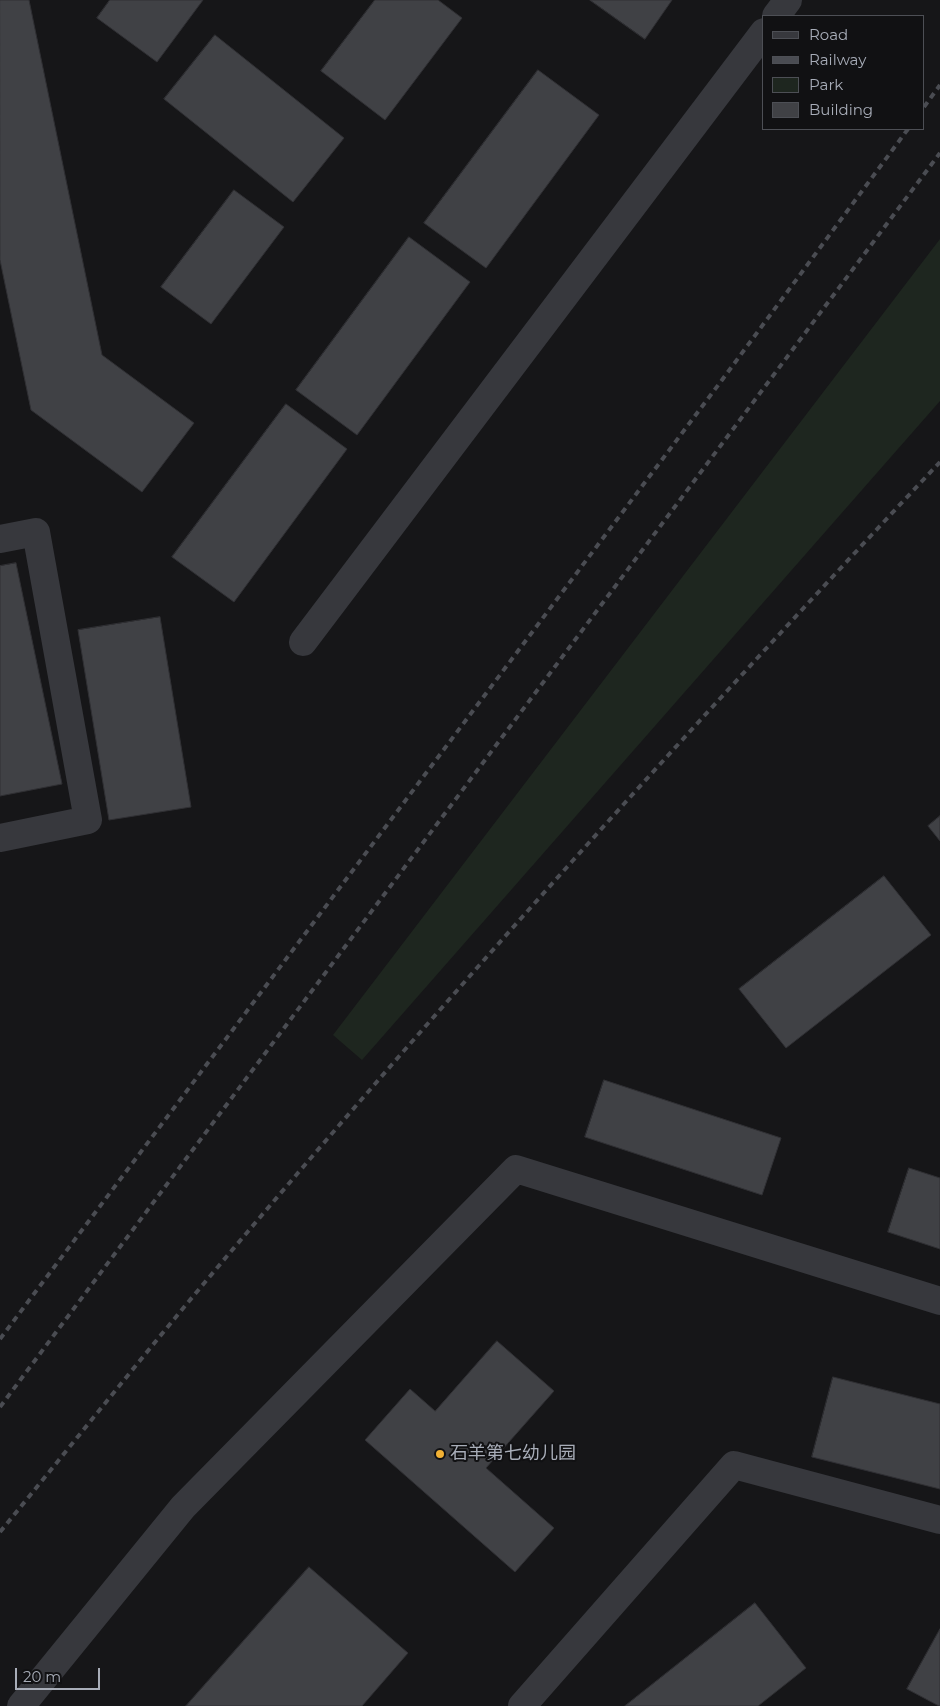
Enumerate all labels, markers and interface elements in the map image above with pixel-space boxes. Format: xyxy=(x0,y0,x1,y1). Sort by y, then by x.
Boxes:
legend xyxy=(762,15,925,130)
text: Road xyxy=(809,25,848,44)
text: Railway xyxy=(809,50,866,69)
text: Park xyxy=(809,75,843,94)
text: Building xyxy=(809,100,873,119)
place label: 石羊第七幼儿园 xyxy=(450,1443,576,1465)
marker: 石羊第七幼儿园 xyxy=(434,1448,446,1460)
scale bar xyxy=(18,1658,102,1690)
text: 20 m xyxy=(23,1667,61,1686)

